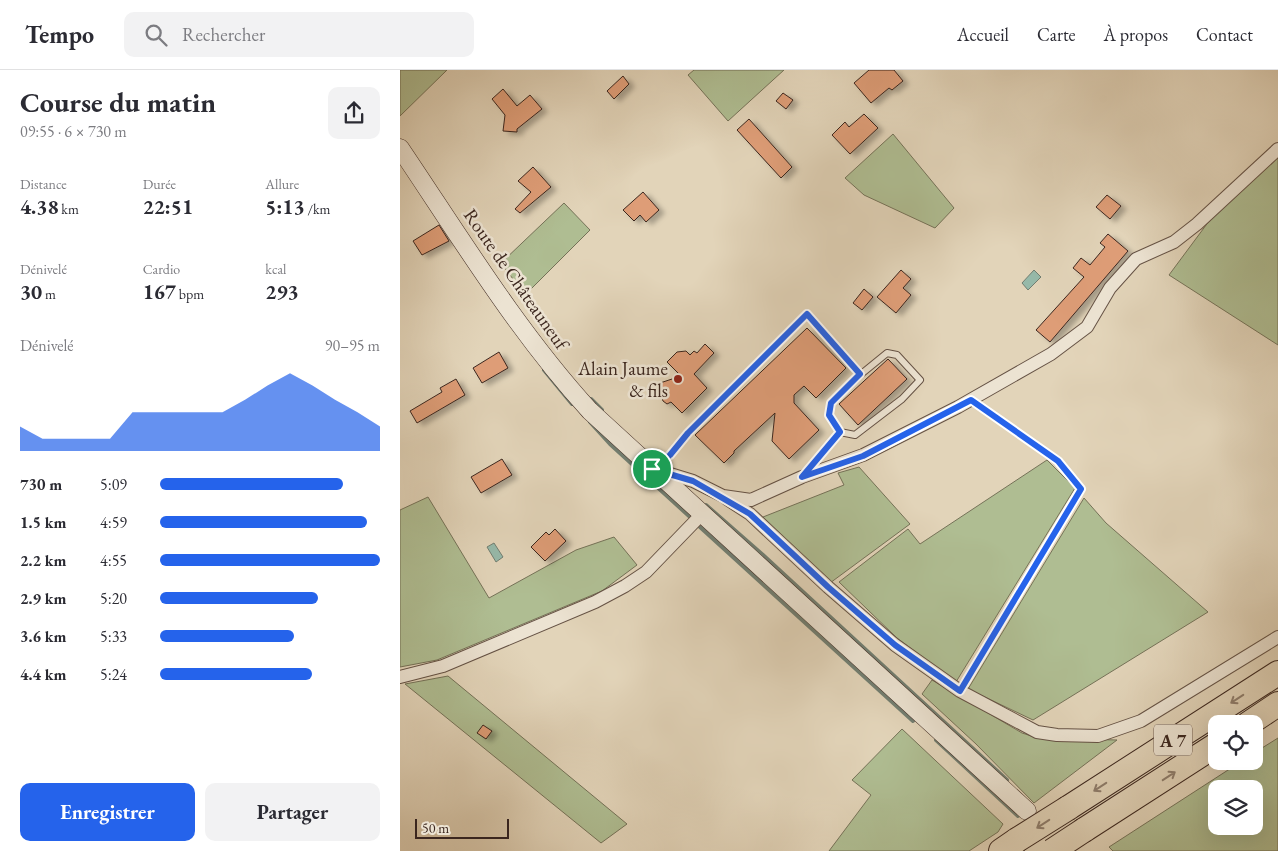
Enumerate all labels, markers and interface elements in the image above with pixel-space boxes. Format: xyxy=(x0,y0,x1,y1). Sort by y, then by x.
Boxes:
search box xyxy=(124,12,474,57)
text: Tempo xyxy=(25,19,94,50)
icon: search xyxy=(142,21,170,49)
text: Rechercher xyxy=(182,22,265,47)
text: Accueil xyxy=(957,23,1009,46)
text: Carte xyxy=(1037,23,1076,46)
text: À propos xyxy=(1104,23,1168,46)
text: Contact xyxy=(1196,23,1253,46)
text: Course du matin xyxy=(20,84,216,120)
button: share xyxy=(328,87,380,139)
text: 09:55 · 6 × 730 m xyxy=(20,121,127,142)
text: Distance xyxy=(20,175,67,193)
text: Durée xyxy=(143,175,176,193)
text: Allure xyxy=(265,175,299,193)
text: 4.38 xyxy=(20,193,59,220)
text: 22:51 xyxy=(143,193,193,220)
text: 5:13 xyxy=(265,193,305,220)
text: km xyxy=(59,200,79,218)
text: /km xyxy=(305,200,330,218)
street label: Route de Châteauneuf xyxy=(458,204,575,356)
text: Dénivelé xyxy=(20,260,67,278)
text: Cardio xyxy=(143,260,180,278)
text: kcal xyxy=(265,260,286,278)
text: 30 xyxy=(20,278,42,305)
text: 167 xyxy=(143,278,176,305)
text: 293 xyxy=(265,278,299,305)
text: m xyxy=(42,285,56,303)
text: bpm xyxy=(176,285,204,303)
text: Dénivelé xyxy=(20,335,74,356)
text: 90–95 m xyxy=(325,335,380,356)
place label: Alain Jaume & fils xyxy=(577,356,668,403)
marker: Alain Jaume & fils xyxy=(672,373,684,385)
pin xyxy=(631,448,673,490)
icon: arrive xyxy=(638,455,666,483)
text: 730 m xyxy=(20,474,62,495)
text: 5:09 xyxy=(100,474,127,495)
text: 1.5 km xyxy=(20,512,66,533)
text: 4:59 xyxy=(100,512,127,533)
text: 2.2 km xyxy=(20,550,66,571)
text: 4:55 xyxy=(100,550,127,571)
text: 2.9 km xyxy=(20,588,66,609)
text: 5:20 xyxy=(100,588,127,609)
text: 3.6 km xyxy=(20,626,66,647)
text: 5:33 xyxy=(100,626,127,647)
text: 4.4 km xyxy=(20,664,66,685)
text: 5:24 xyxy=(100,664,127,685)
one-way arrow xyxy=(1230,694,1244,704)
map controls xyxy=(1208,715,1263,835)
button: locate xyxy=(1208,715,1263,770)
road number: A 7 xyxy=(1154,724,1192,756)
one-way arrow xyxy=(1162,770,1176,781)
button: layers xyxy=(1208,780,1263,835)
one-way arrow xyxy=(1094,782,1108,792)
button: Enregistrer xyxy=(20,783,195,841)
button: Partager xyxy=(205,783,380,841)
scale bar xyxy=(415,816,509,839)
text: 50 m xyxy=(422,819,449,837)
one-way arrow xyxy=(1036,819,1050,829)

